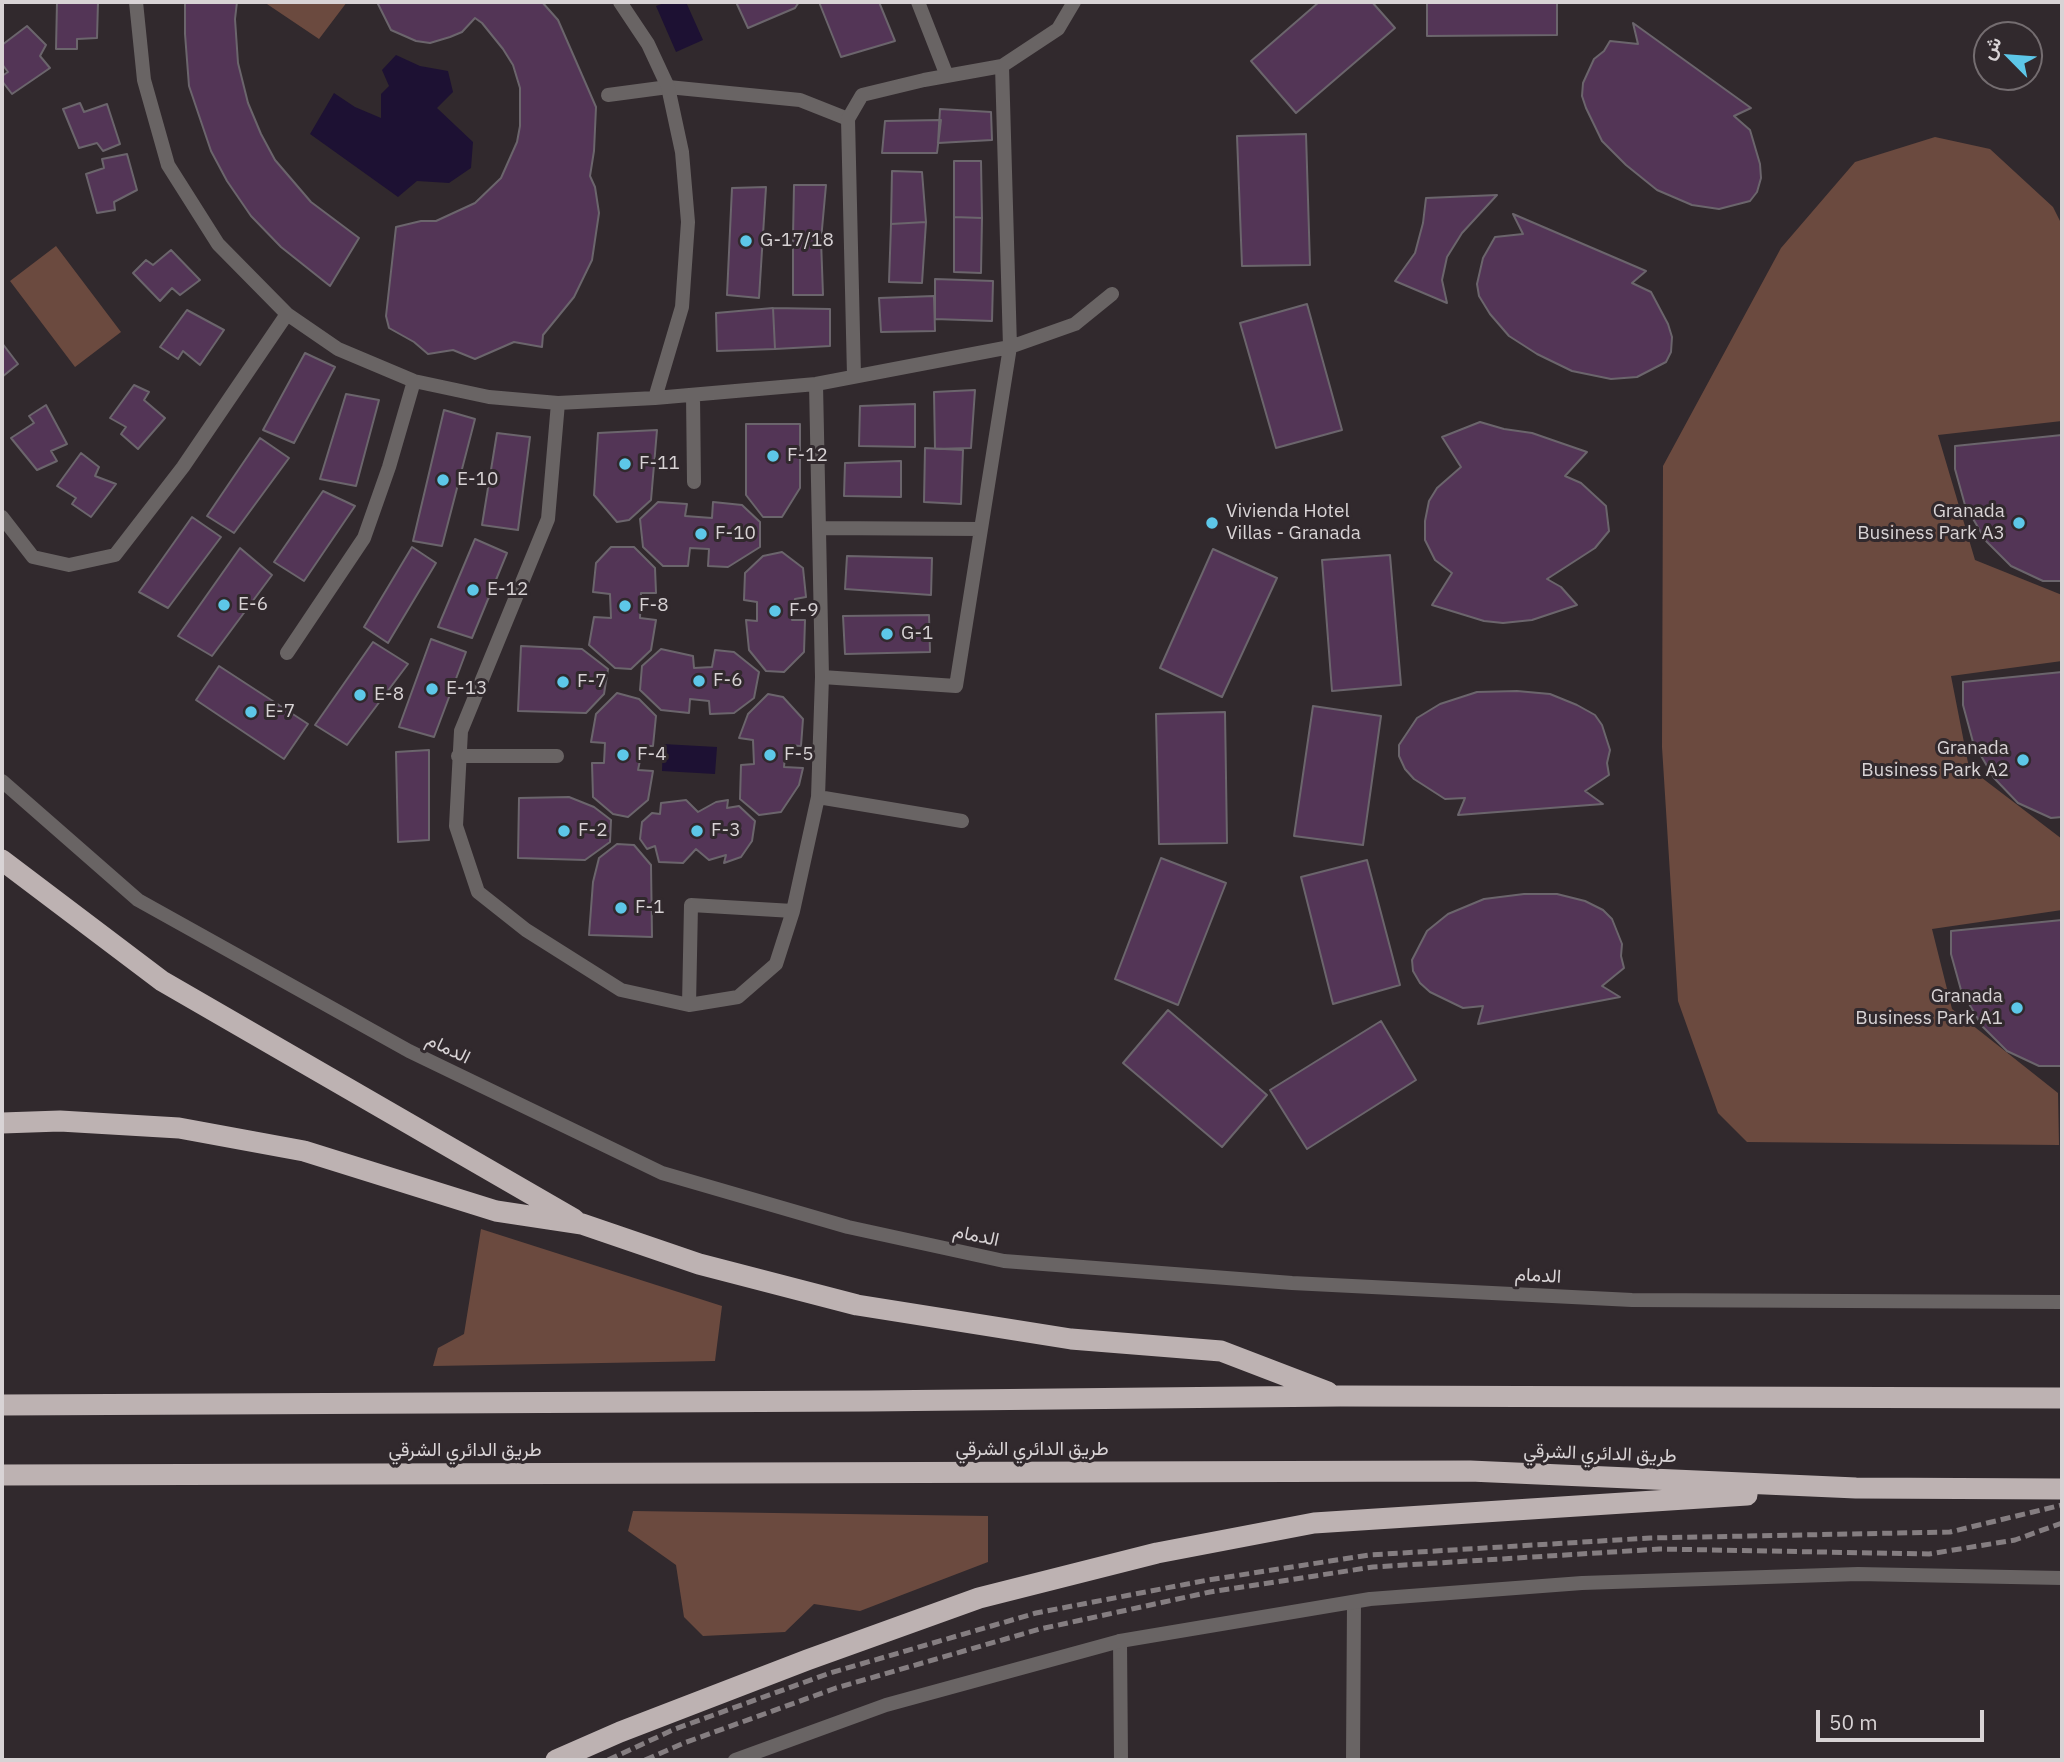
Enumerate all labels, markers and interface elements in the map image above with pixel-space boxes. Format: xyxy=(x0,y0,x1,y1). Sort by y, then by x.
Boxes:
north arrow xyxy=(1973,21,2043,91)
text: ش xyxy=(1975,33,2006,63)
place label: G-17/18 xyxy=(760,230,834,252)
marker: G-17/18 xyxy=(738,233,754,249)
place label: F-12 xyxy=(787,445,828,467)
marker: F-12 xyxy=(765,448,781,464)
place label: F-11 xyxy=(639,453,680,475)
marker: F-11 xyxy=(617,456,633,472)
place label: E-10 xyxy=(457,469,498,491)
marker: E-10 xyxy=(435,472,451,488)
place label: Vivienda Hotel Villas - Granada xyxy=(1226,501,1361,545)
place label: Granada Business Park A3 xyxy=(1857,501,2005,545)
marker: Vivienda Hotel Villas - Granada xyxy=(1204,515,1220,531)
marker: Granada Business Park A3 xyxy=(2011,515,2027,531)
place label: F-10 xyxy=(715,523,756,545)
marker: F-10 xyxy=(693,526,709,542)
place label: E-12 xyxy=(487,579,528,601)
marker: E-12 xyxy=(465,582,481,598)
place label: E-6 xyxy=(238,594,268,616)
place label: F-8 xyxy=(639,595,669,617)
marker: E-6 xyxy=(216,597,232,613)
marker: F-8 xyxy=(617,598,633,614)
place label: F-9 xyxy=(789,600,819,622)
marker: F-9 xyxy=(767,603,783,619)
place label: G-1 xyxy=(901,623,933,645)
marker: G-1 xyxy=(879,626,895,642)
place label: F-6 xyxy=(713,670,743,692)
place label: F-7 xyxy=(577,671,607,693)
marker: F-6 xyxy=(691,673,707,689)
marker: F-7 xyxy=(555,674,571,690)
place label: E-13 xyxy=(446,678,487,700)
marker: E-13 xyxy=(424,681,440,697)
place label: E-8 xyxy=(374,684,404,706)
marker: E-8 xyxy=(352,687,368,703)
place label: E-7 xyxy=(265,701,295,723)
marker: E-7 xyxy=(243,704,259,720)
place label: Granada Business Park A2 xyxy=(1861,738,2009,782)
place label: F-4 xyxy=(637,744,667,766)
place label: F-5 xyxy=(784,744,814,766)
marker: F-4 xyxy=(615,747,631,763)
marker: F-5 xyxy=(762,747,778,763)
marker: Granada Business Park A2 xyxy=(2015,752,2031,768)
place label: F-2 xyxy=(578,820,608,842)
place label: F-3 xyxy=(711,820,741,842)
marker: F-2 xyxy=(556,823,572,839)
marker: F-3 xyxy=(689,823,705,839)
place label: F-1 xyxy=(635,897,665,919)
marker: F-1 xyxy=(613,900,629,916)
place label: Granada Business Park A1 xyxy=(1855,986,2003,1030)
marker: Granada Business Park A1 xyxy=(2009,1000,2025,1016)
street label: الدمام xyxy=(422,1029,474,1069)
street label: الدمام xyxy=(951,1220,1001,1252)
street label: الدمام xyxy=(1514,1263,1562,1289)
street label: طريق الدائري الشرقي xyxy=(955,1439,1109,1461)
street label: طريق الدائري الشرقي xyxy=(388,1440,542,1462)
street label: طريق الدائري الشرقي xyxy=(1523,1440,1677,1468)
scale bar xyxy=(1819,1696,1987,1740)
text: 50 m xyxy=(1829,1708,1878,1736)

